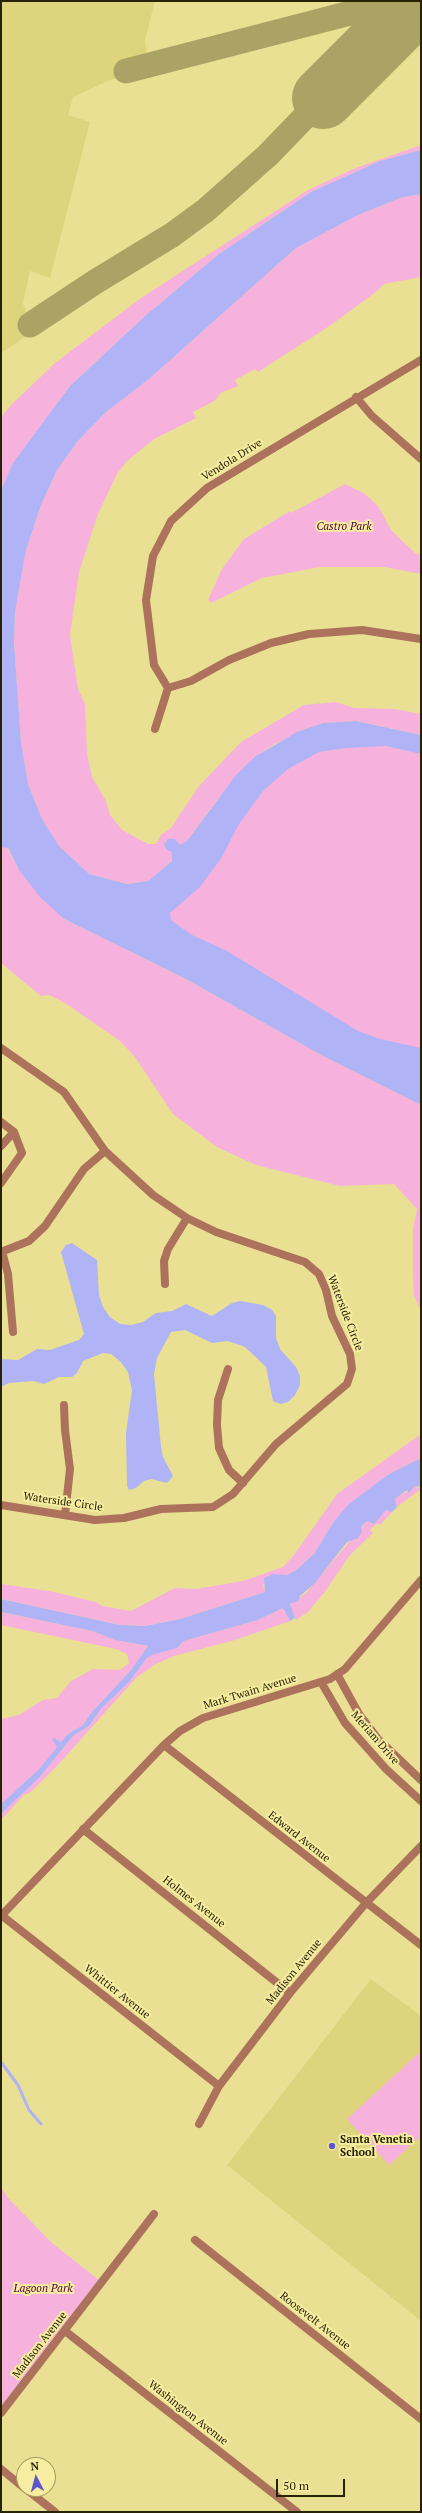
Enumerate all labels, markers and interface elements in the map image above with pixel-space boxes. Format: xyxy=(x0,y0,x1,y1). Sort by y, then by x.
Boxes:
street label: Vendola Drive xyxy=(199,436,265,484)
park label: Castro Park xyxy=(316,520,372,534)
street label: Waterside Circle xyxy=(325,1273,365,1353)
street label: Waterside Circle xyxy=(23,1490,103,1514)
street label: Mark Twain Avenue xyxy=(202,1672,298,1712)
street label: Meriam Drive xyxy=(348,1709,402,1767)
street label: Edward Avenue xyxy=(265,1809,333,1865)
street label: Holmes Avenue xyxy=(160,1873,228,1931)
street label: Madison Avenue xyxy=(264,1937,324,2007)
street label: Whittier Avenue xyxy=(81,1962,153,2022)
place label: Santa Venetia School xyxy=(340,2133,413,2159)
marker: Santa Venetia School xyxy=(327,2141,337,2151)
park label: Lagoon Park xyxy=(14,2282,72,2296)
street label: Roosevelt Avenue xyxy=(277,2289,353,2353)
street label: Madison Avenue xyxy=(10,2309,70,2381)
street label: Washington Avenue xyxy=(146,2378,230,2448)
north arrow xyxy=(16,2457,56,2497)
text: N xyxy=(30,2459,40,2473)
scale bar xyxy=(278,2471,347,2497)
text: 50 m xyxy=(283,2478,309,2493)

